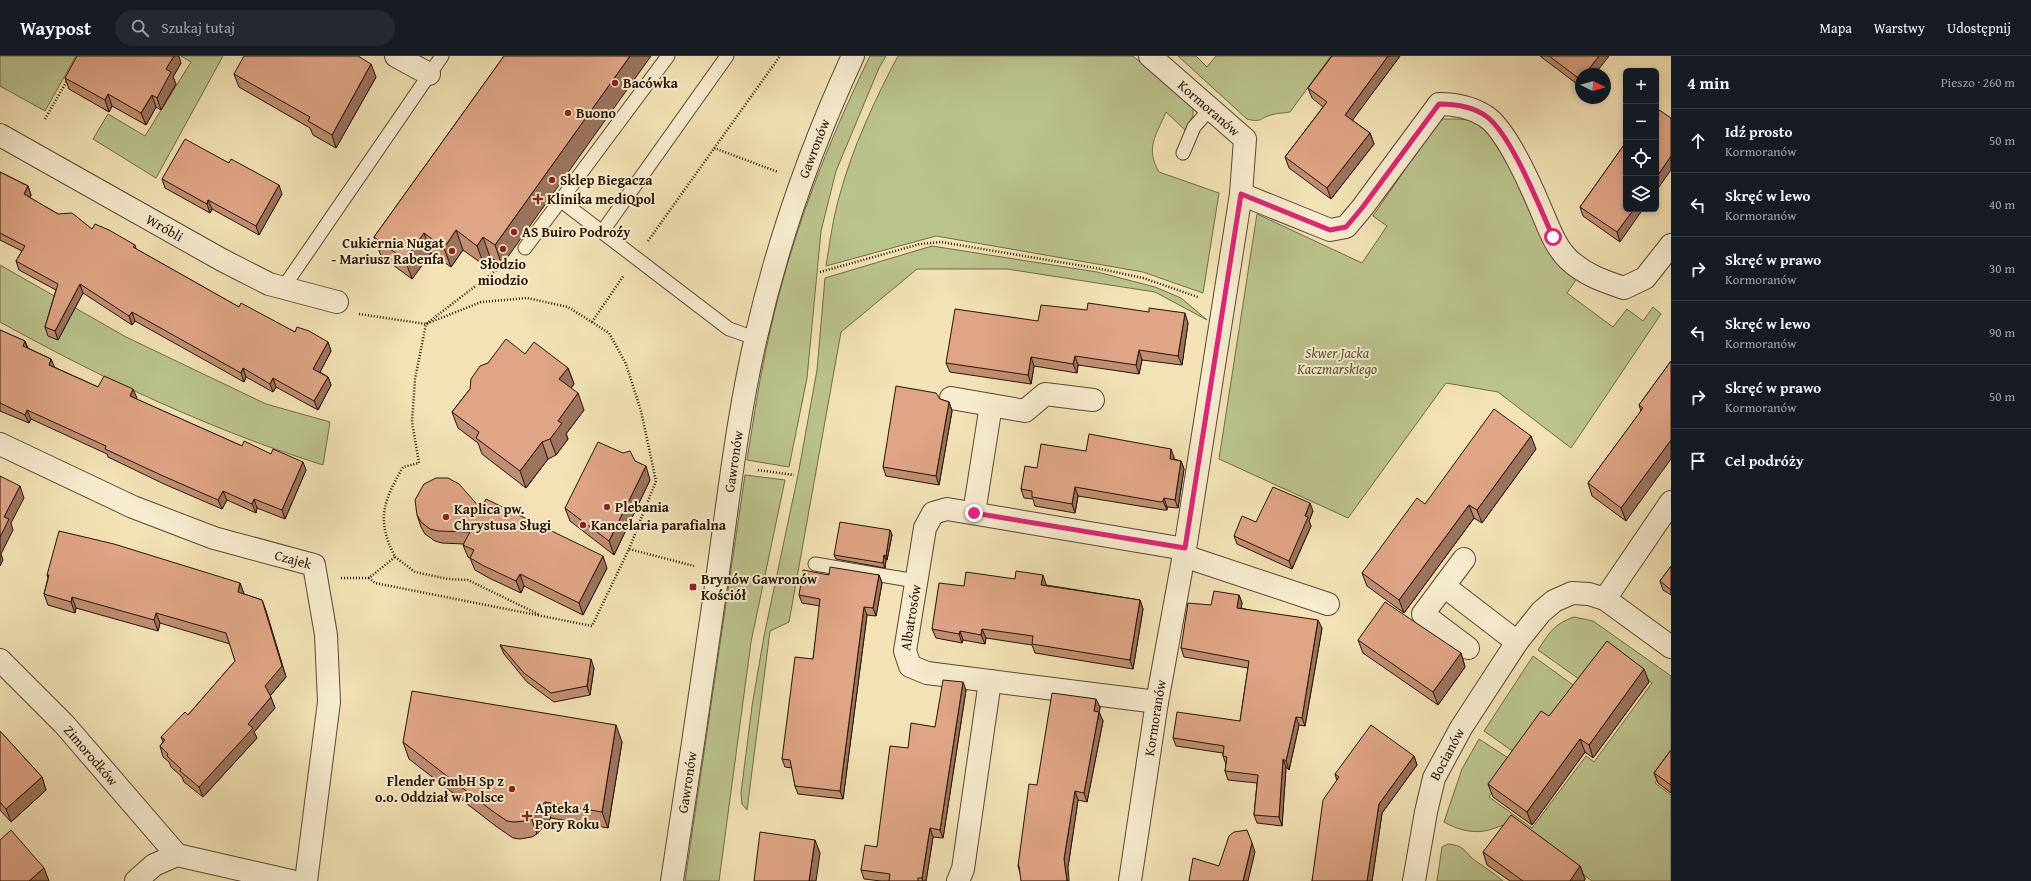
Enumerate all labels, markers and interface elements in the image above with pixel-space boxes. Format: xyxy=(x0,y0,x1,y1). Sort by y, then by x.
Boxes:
search box xyxy=(115,10,395,46)
text: Waypost xyxy=(20,14,91,42)
icon: search xyxy=(129,17,151,39)
text: Szukaj tutaj xyxy=(161,17,235,38)
text: Mapa xyxy=(1820,18,1852,38)
text: Warstwy xyxy=(1874,18,1925,38)
text: Udostępnij xyxy=(1947,18,2011,38)
north arrow xyxy=(1575,68,1611,104)
map controls xyxy=(1623,68,1659,212)
button: + xyxy=(1623,68,1659,104)
text: 4 min xyxy=(1687,70,1729,95)
place label: Bacówka xyxy=(623,73,679,93)
text: Pieszo · 260 m xyxy=(1941,73,2015,92)
street label: Kormoranów xyxy=(1173,75,1245,141)
marker: Bacówka xyxy=(610,78,620,88)
place label: Buono xyxy=(576,103,616,123)
button: − xyxy=(1623,104,1659,140)
marker: Buono xyxy=(563,108,573,118)
street label: Gawronów xyxy=(794,116,835,181)
text: Idź prosto xyxy=(1725,121,1792,142)
icon: ahead xyxy=(1687,130,1709,152)
text: 50 m xyxy=(1989,131,2015,150)
button: locate xyxy=(1623,140,1659,176)
text: Kormoranów xyxy=(1725,142,1796,161)
place label: Sklep Biegacza xyxy=(560,170,653,190)
marker: Sklep Biegacza xyxy=(547,175,557,185)
button: layers xyxy=(1623,176,1659,212)
text: Skręć w lewo xyxy=(1725,185,1811,206)
place label: Klinika mediQpol xyxy=(547,189,656,209)
marker: Klinika mediQpol xyxy=(532,193,544,205)
icon: left xyxy=(1687,194,1709,216)
text: 40 m xyxy=(1989,195,2015,214)
text: Kormoranów xyxy=(1725,206,1796,225)
street label: Wróbli xyxy=(142,209,187,246)
place label: AS Buiro Podroźy xyxy=(522,222,631,242)
marker: AS Buiro Podroźy xyxy=(509,227,519,237)
route start xyxy=(1544,228,1562,246)
place label: Cukiernia Nugat - Mariusz Rabenfa xyxy=(331,233,445,269)
marker: Słodzio miodzio xyxy=(498,244,508,254)
marker: Cukiernia Nugat - Mariusz Rabenfa xyxy=(447,246,457,256)
text: Skręć w prawo xyxy=(1725,249,1821,270)
place label: Słodzio miodzio xyxy=(478,254,529,290)
icon: right xyxy=(1687,258,1709,280)
text: 30 m xyxy=(1989,259,2015,278)
text: Kormoranów xyxy=(1725,270,1796,289)
text: Skręć w lewo xyxy=(1725,313,1811,334)
icon: left xyxy=(1687,322,1709,344)
text: 90 m xyxy=(1989,323,2015,342)
text: Kormoranów xyxy=(1725,334,1796,353)
park label: Skwer Jacka Kaczmarskiego xyxy=(1296,343,1377,379)
text: Skręć w prawo xyxy=(1725,377,1821,398)
icon: right xyxy=(1687,386,1709,408)
text: 50 m xyxy=(1989,387,2015,406)
text: Kormoranów xyxy=(1725,398,1796,417)
street label: Gawronów xyxy=(719,429,748,494)
icon: arrive xyxy=(1687,450,1709,472)
text: Cel podróży xyxy=(1725,450,1804,471)
place label: Plebania xyxy=(615,497,670,517)
place label: Kaplica pw. Chrystusa Sługi xyxy=(454,499,552,535)
marker: Plebania xyxy=(602,502,612,512)
route end xyxy=(965,504,983,522)
marker: Kaplica pw. Chrystusa Sługi xyxy=(441,512,451,522)
place label: Kancelaria parafialna xyxy=(591,515,727,535)
marker: Kancelaria parafialna xyxy=(578,520,588,530)
street label: Czajek xyxy=(272,545,315,574)
place label: Brynów Gawronów Kościół xyxy=(701,569,818,605)
marker: Brynów Gawronów Kościół xyxy=(688,582,698,592)
street label: Albatrosów xyxy=(895,583,926,652)
street label: Kormoranów xyxy=(1139,678,1171,757)
street label: Zimorodków xyxy=(59,721,123,790)
street label: Bocianów xyxy=(1425,724,1469,784)
street label: Gawronów xyxy=(672,750,702,815)
place label: Flender GmbH Sp z o.o. Oddział w Polsce xyxy=(375,771,504,807)
marker: Flender GmbH Sp z o.o. Oddział w Polsce xyxy=(507,784,517,794)
place label: Apteka 4 Pory Roku xyxy=(535,798,599,834)
marker: Apteka 4 Pory Roku xyxy=(522,811,532,821)

